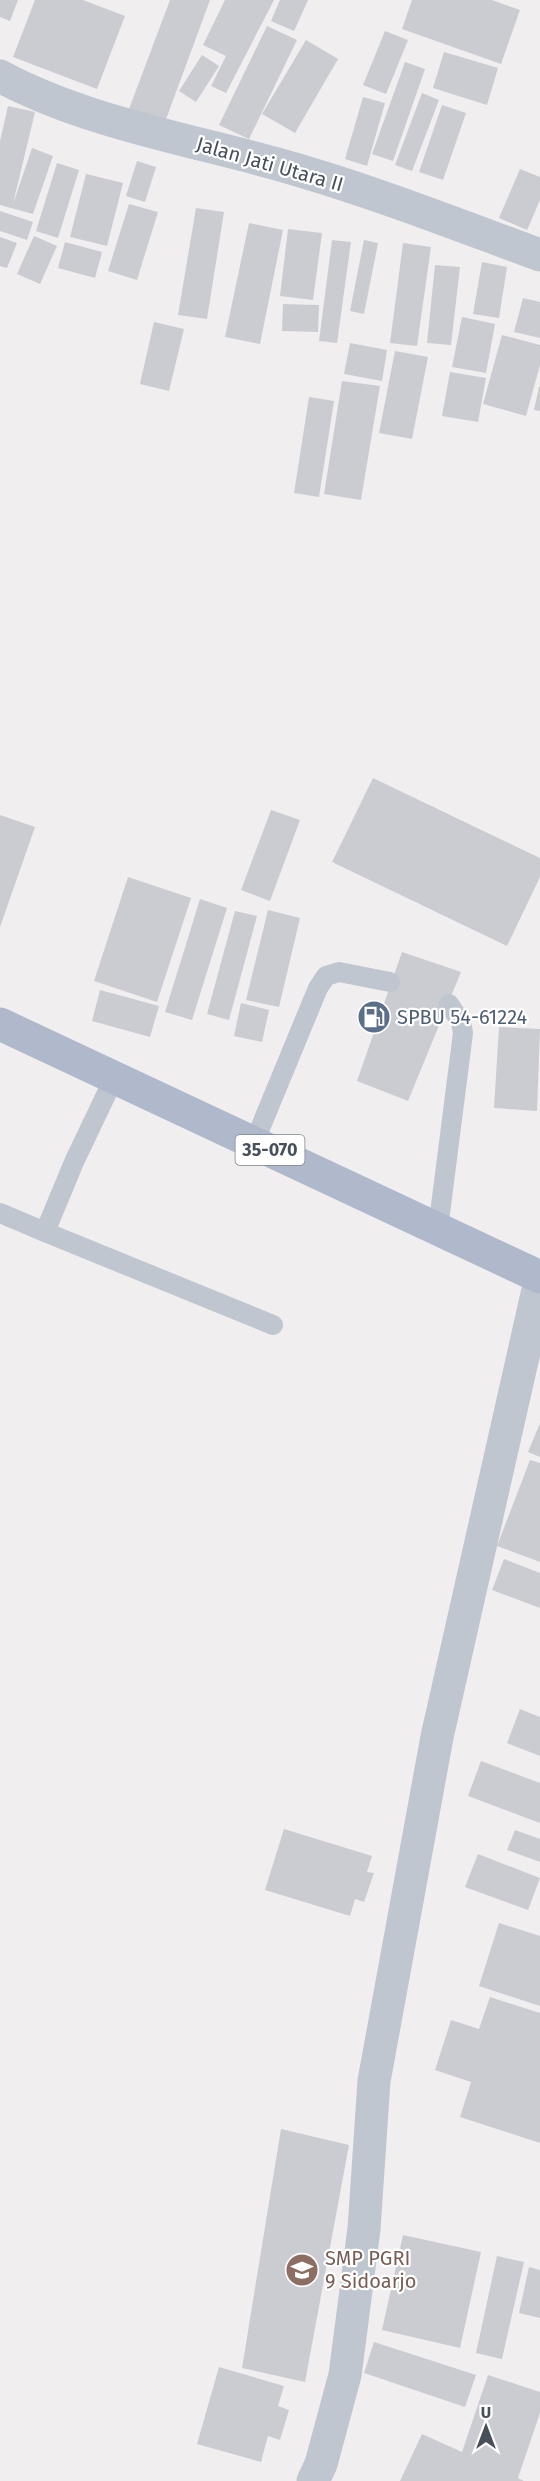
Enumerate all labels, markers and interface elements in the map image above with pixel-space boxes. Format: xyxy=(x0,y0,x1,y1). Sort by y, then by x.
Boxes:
street label: Jalan Jati Utara II xyxy=(194,132,346,196)
fuel station icon: SPBU 54-61224 xyxy=(356,999,392,1035)
place label: SPBU 54-61224 xyxy=(397,1005,528,1029)
road number: 35-070 xyxy=(236,1135,304,1165)
place label: SMP PGRI 9 Sidoarjo xyxy=(325,2246,416,2293)
school or university icon: SMP PGRI 9 Sidoarjo xyxy=(284,2252,320,2288)
north arrow xyxy=(456,2397,516,2457)
text: U xyxy=(481,2403,491,2422)

